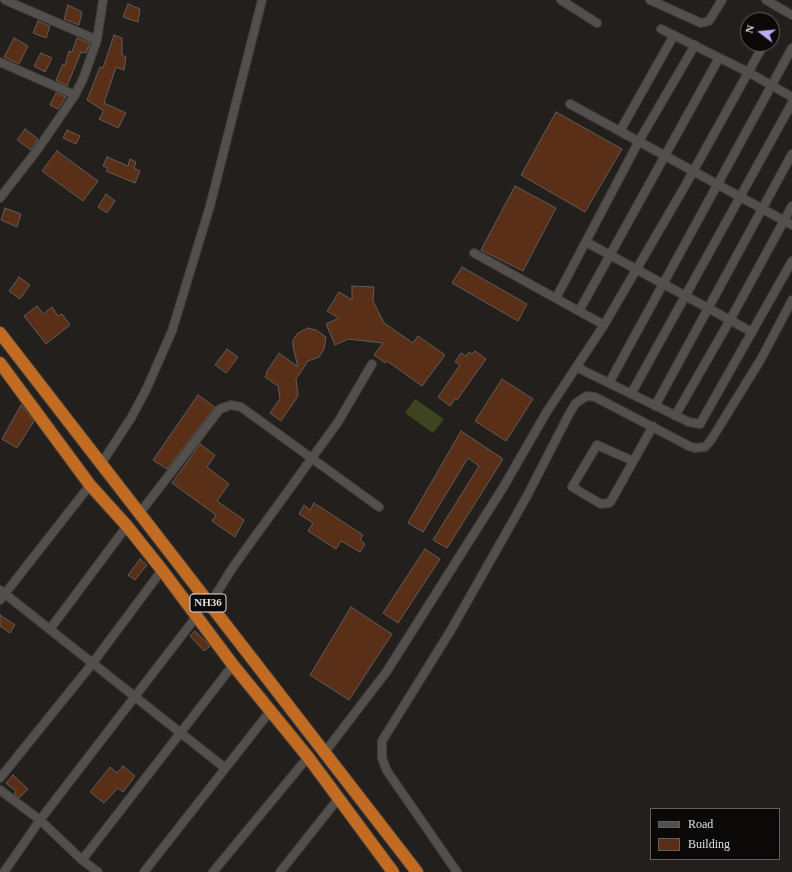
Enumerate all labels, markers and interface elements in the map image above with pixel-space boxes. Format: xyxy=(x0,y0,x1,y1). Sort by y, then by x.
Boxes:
north arrow xyxy=(740,12,780,52)
text: N xyxy=(743,23,756,34)
road number: NH36 xyxy=(190,594,226,612)
legend xyxy=(650,808,780,860)
text: Road xyxy=(688,817,713,831)
text: Building xyxy=(688,837,730,851)

